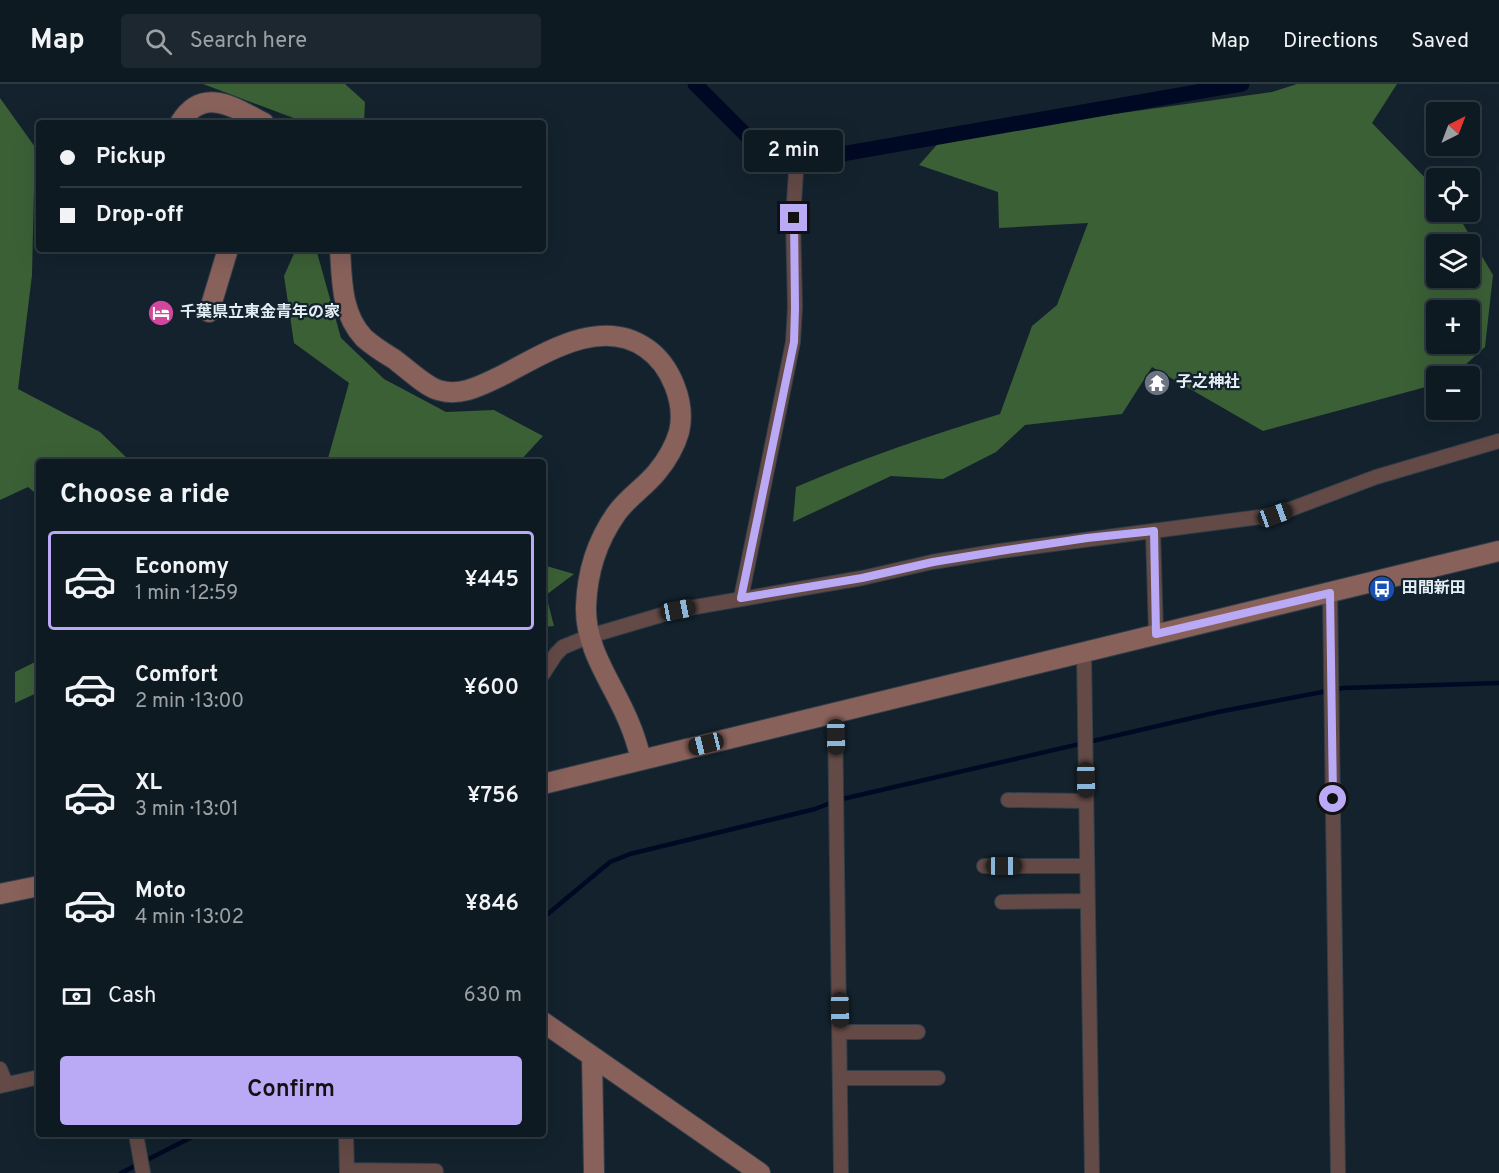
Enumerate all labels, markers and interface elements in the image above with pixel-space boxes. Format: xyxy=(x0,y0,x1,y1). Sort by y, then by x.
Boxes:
search box xyxy=(121,14,541,68)
text: Map xyxy=(30,23,85,59)
icon: search xyxy=(142,25,175,58)
text: Search here xyxy=(190,28,307,55)
text: Map xyxy=(1210,28,1250,55)
text: Directions xyxy=(1283,28,1378,55)
text: Saved xyxy=(1411,28,1469,55)
north arrow xyxy=(1426,102,1480,156)
map controls xyxy=(1426,102,1480,420)
callout: 2 min xyxy=(744,131,844,173)
text: 2 min xyxy=(768,138,819,164)
text: Pickup xyxy=(96,144,166,171)
button: locate xyxy=(1426,168,1480,222)
text: Drop-off xyxy=(96,202,183,229)
route end xyxy=(780,204,807,231)
button: layers xyxy=(1426,234,1480,288)
hotel icon: 千葉県立東金青年の家 xyxy=(146,298,176,328)
button: + xyxy=(1426,300,1480,354)
place label: 千葉県立東金青年の家 xyxy=(180,303,340,323)
button: − xyxy=(1426,366,1480,420)
temple icon: 子之神社 xyxy=(1142,368,1172,398)
place label: 子之神社 xyxy=(1176,372,1240,393)
text: Choose a ride xyxy=(60,478,230,512)
car xyxy=(1255,500,1295,530)
icon: car xyxy=(63,554,117,608)
text: Economy xyxy=(135,554,229,581)
text: ¥445 xyxy=(464,567,519,594)
bus stop icon: 田間新田 xyxy=(1367,574,1397,604)
place label: 田間新田 xyxy=(1402,579,1466,599)
text: 1 min · 12:59 xyxy=(135,581,238,607)
car xyxy=(659,598,697,622)
icon: car xyxy=(63,662,117,716)
text: Comfort xyxy=(135,662,218,689)
text: ¥600 xyxy=(464,675,519,702)
text: 2 min · 13:00 xyxy=(135,689,244,715)
car xyxy=(827,719,845,755)
car xyxy=(686,731,726,757)
car xyxy=(1077,762,1095,798)
icon: car xyxy=(63,770,117,824)
text: XL xyxy=(135,770,162,797)
text: ¥756 xyxy=(467,783,519,810)
route start xyxy=(1319,785,1346,812)
text: 3 min · 13:01 xyxy=(135,797,239,823)
car xyxy=(986,857,1022,875)
icon: car xyxy=(63,878,117,932)
text: Moto xyxy=(135,878,186,905)
text: ¥846 xyxy=(465,891,519,918)
text: 4 min · 13:02 xyxy=(135,905,244,931)
icon: cash xyxy=(60,980,93,1013)
text: Cash xyxy=(108,983,157,1010)
text: 630 m xyxy=(464,983,522,1009)
car xyxy=(831,992,849,1028)
button: Confirm xyxy=(60,1056,522,1125)

